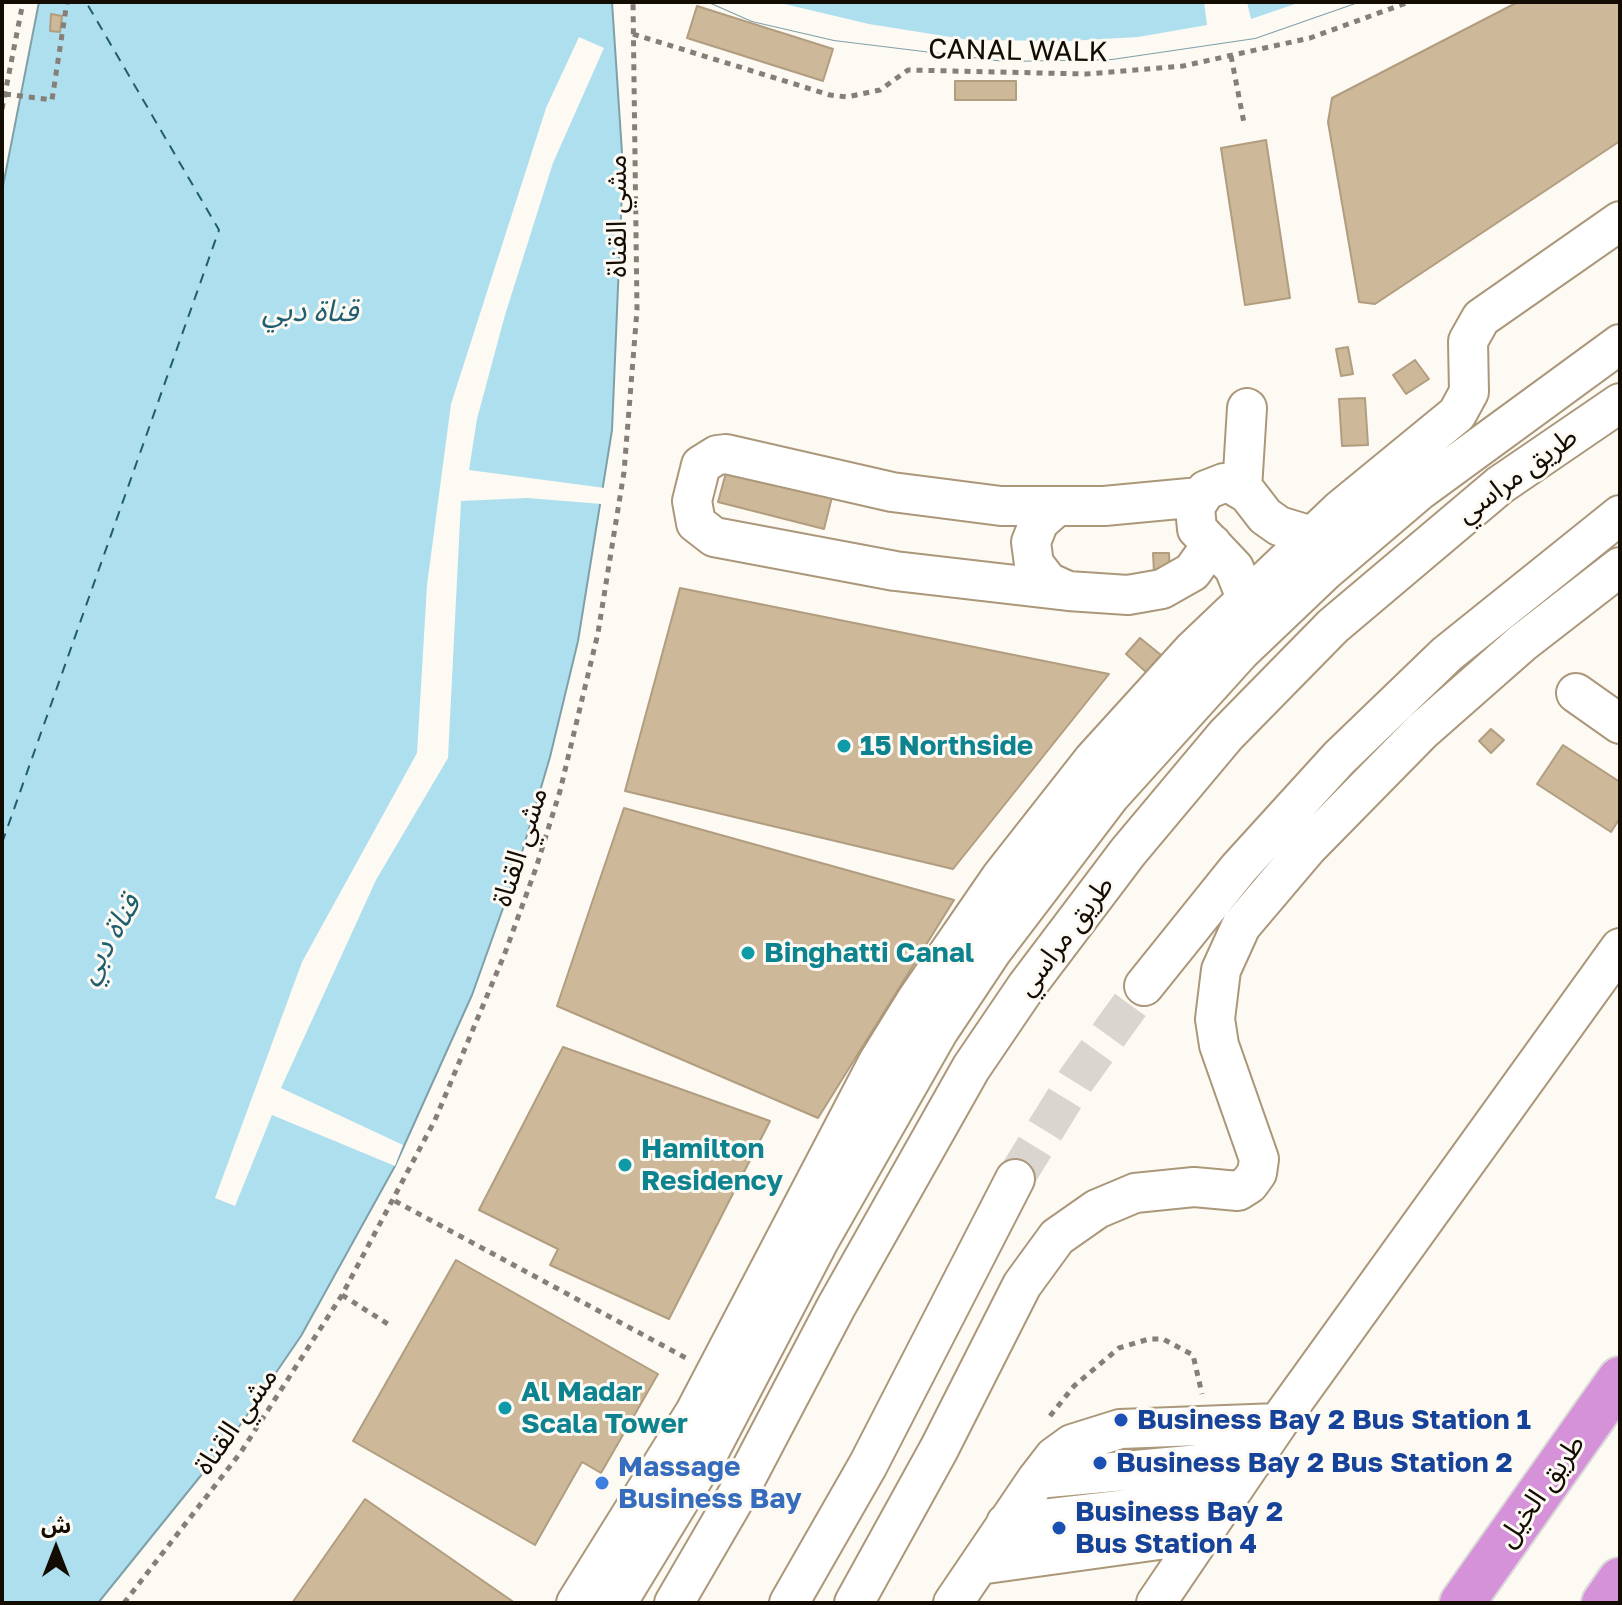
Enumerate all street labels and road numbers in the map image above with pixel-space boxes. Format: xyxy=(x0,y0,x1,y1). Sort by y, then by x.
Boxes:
street label: CANAL WALK xyxy=(928,33,1108,69)
street label: مشي القناة xyxy=(600,154,634,278)
street label: طريق مراسي xyxy=(1450,420,1584,530)
street label: مشي القناة xyxy=(485,783,555,911)
street label: طريق مراسي xyxy=(1009,869,1121,1003)
street label: مشي القناة xyxy=(187,1361,285,1481)
street label: طريق الخيل xyxy=(1490,1428,1592,1554)

